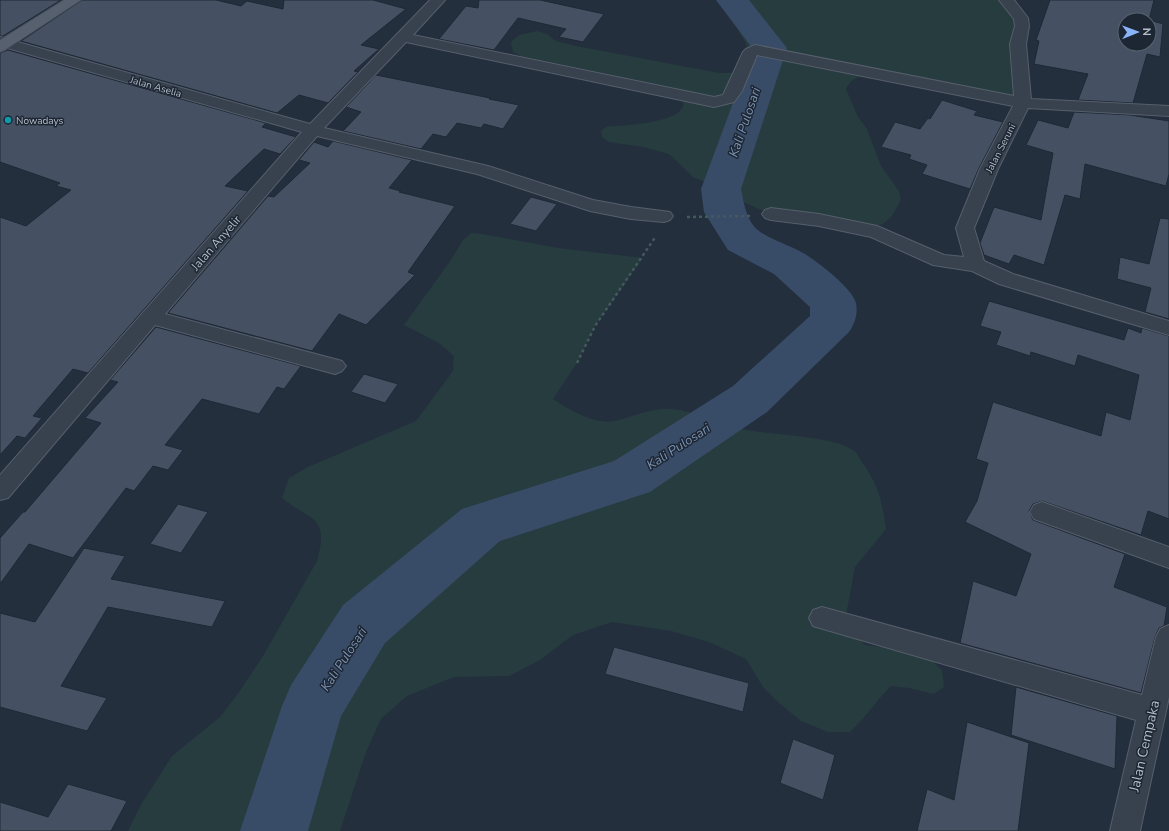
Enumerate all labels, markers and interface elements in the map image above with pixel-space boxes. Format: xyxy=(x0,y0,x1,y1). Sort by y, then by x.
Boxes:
north arrow xyxy=(1117,12,1157,52)
text: N xyxy=(1139,28,1154,36)
street label: Jalan Aselia xyxy=(127,73,183,101)
water label: Kali Pulosari xyxy=(725,84,766,160)
place label: Nowadays xyxy=(16,114,64,128)
marker: Nowadays xyxy=(3,115,13,125)
street label: Jalan Seruni xyxy=(982,121,1019,176)
street label: Jalan Anyelir xyxy=(187,211,245,275)
water label: Kali Pulosari xyxy=(643,419,715,474)
water label: Kali Pulosari xyxy=(317,623,372,695)
street label: Jalan Cempaka xyxy=(1125,698,1164,795)

